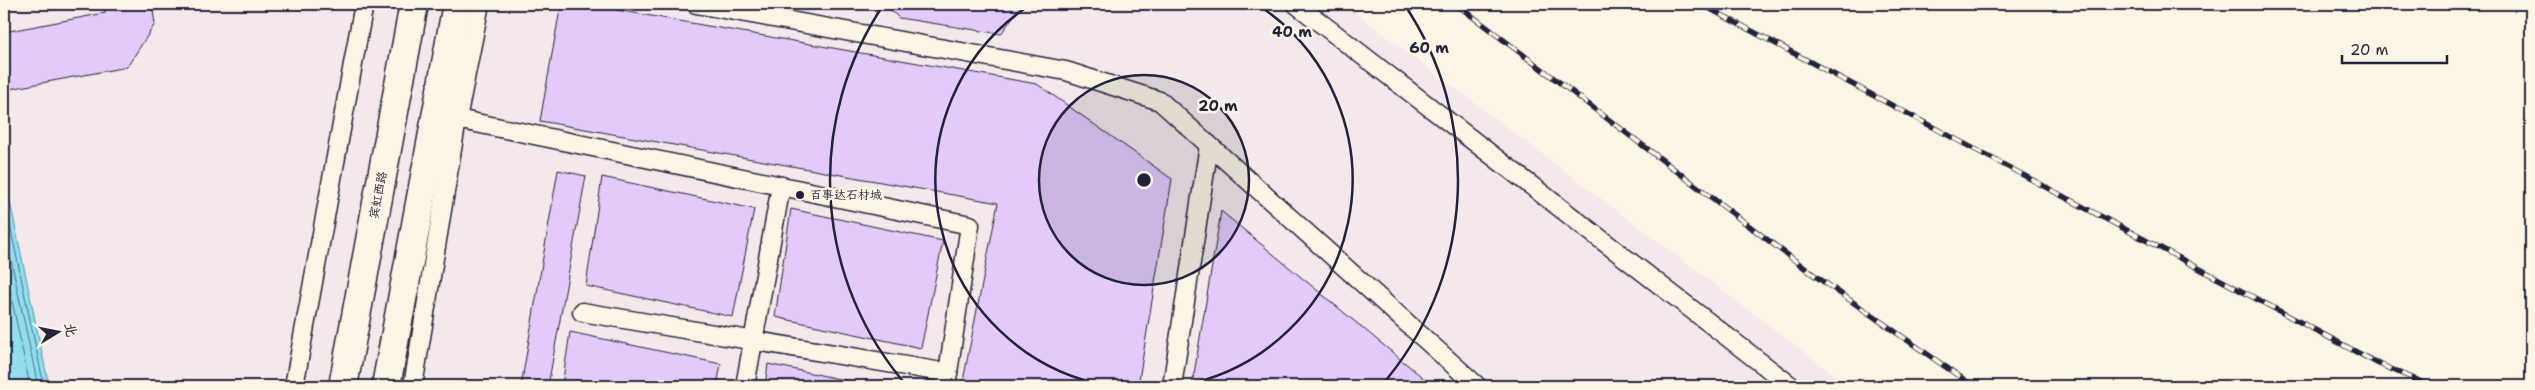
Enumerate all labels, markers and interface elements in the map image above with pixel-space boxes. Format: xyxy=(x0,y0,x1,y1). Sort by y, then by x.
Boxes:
text: 40 m xyxy=(1272,22,1312,42)
scale bar xyxy=(2342,32,2448,64)
text: 60 m xyxy=(1409,38,1449,58)
text: 20 m xyxy=(2350,40,2389,60)
text: 20 m xyxy=(1198,96,1238,116)
street label: 宾虹西路 xyxy=(366,170,390,220)
centre of rings xyxy=(1135,171,1153,189)
place label: 百事达石材城 xyxy=(810,187,882,203)
marker: 百事达石材城 xyxy=(794,189,806,201)
north arrow xyxy=(32,308,82,358)
text: 北 xyxy=(61,321,81,338)

